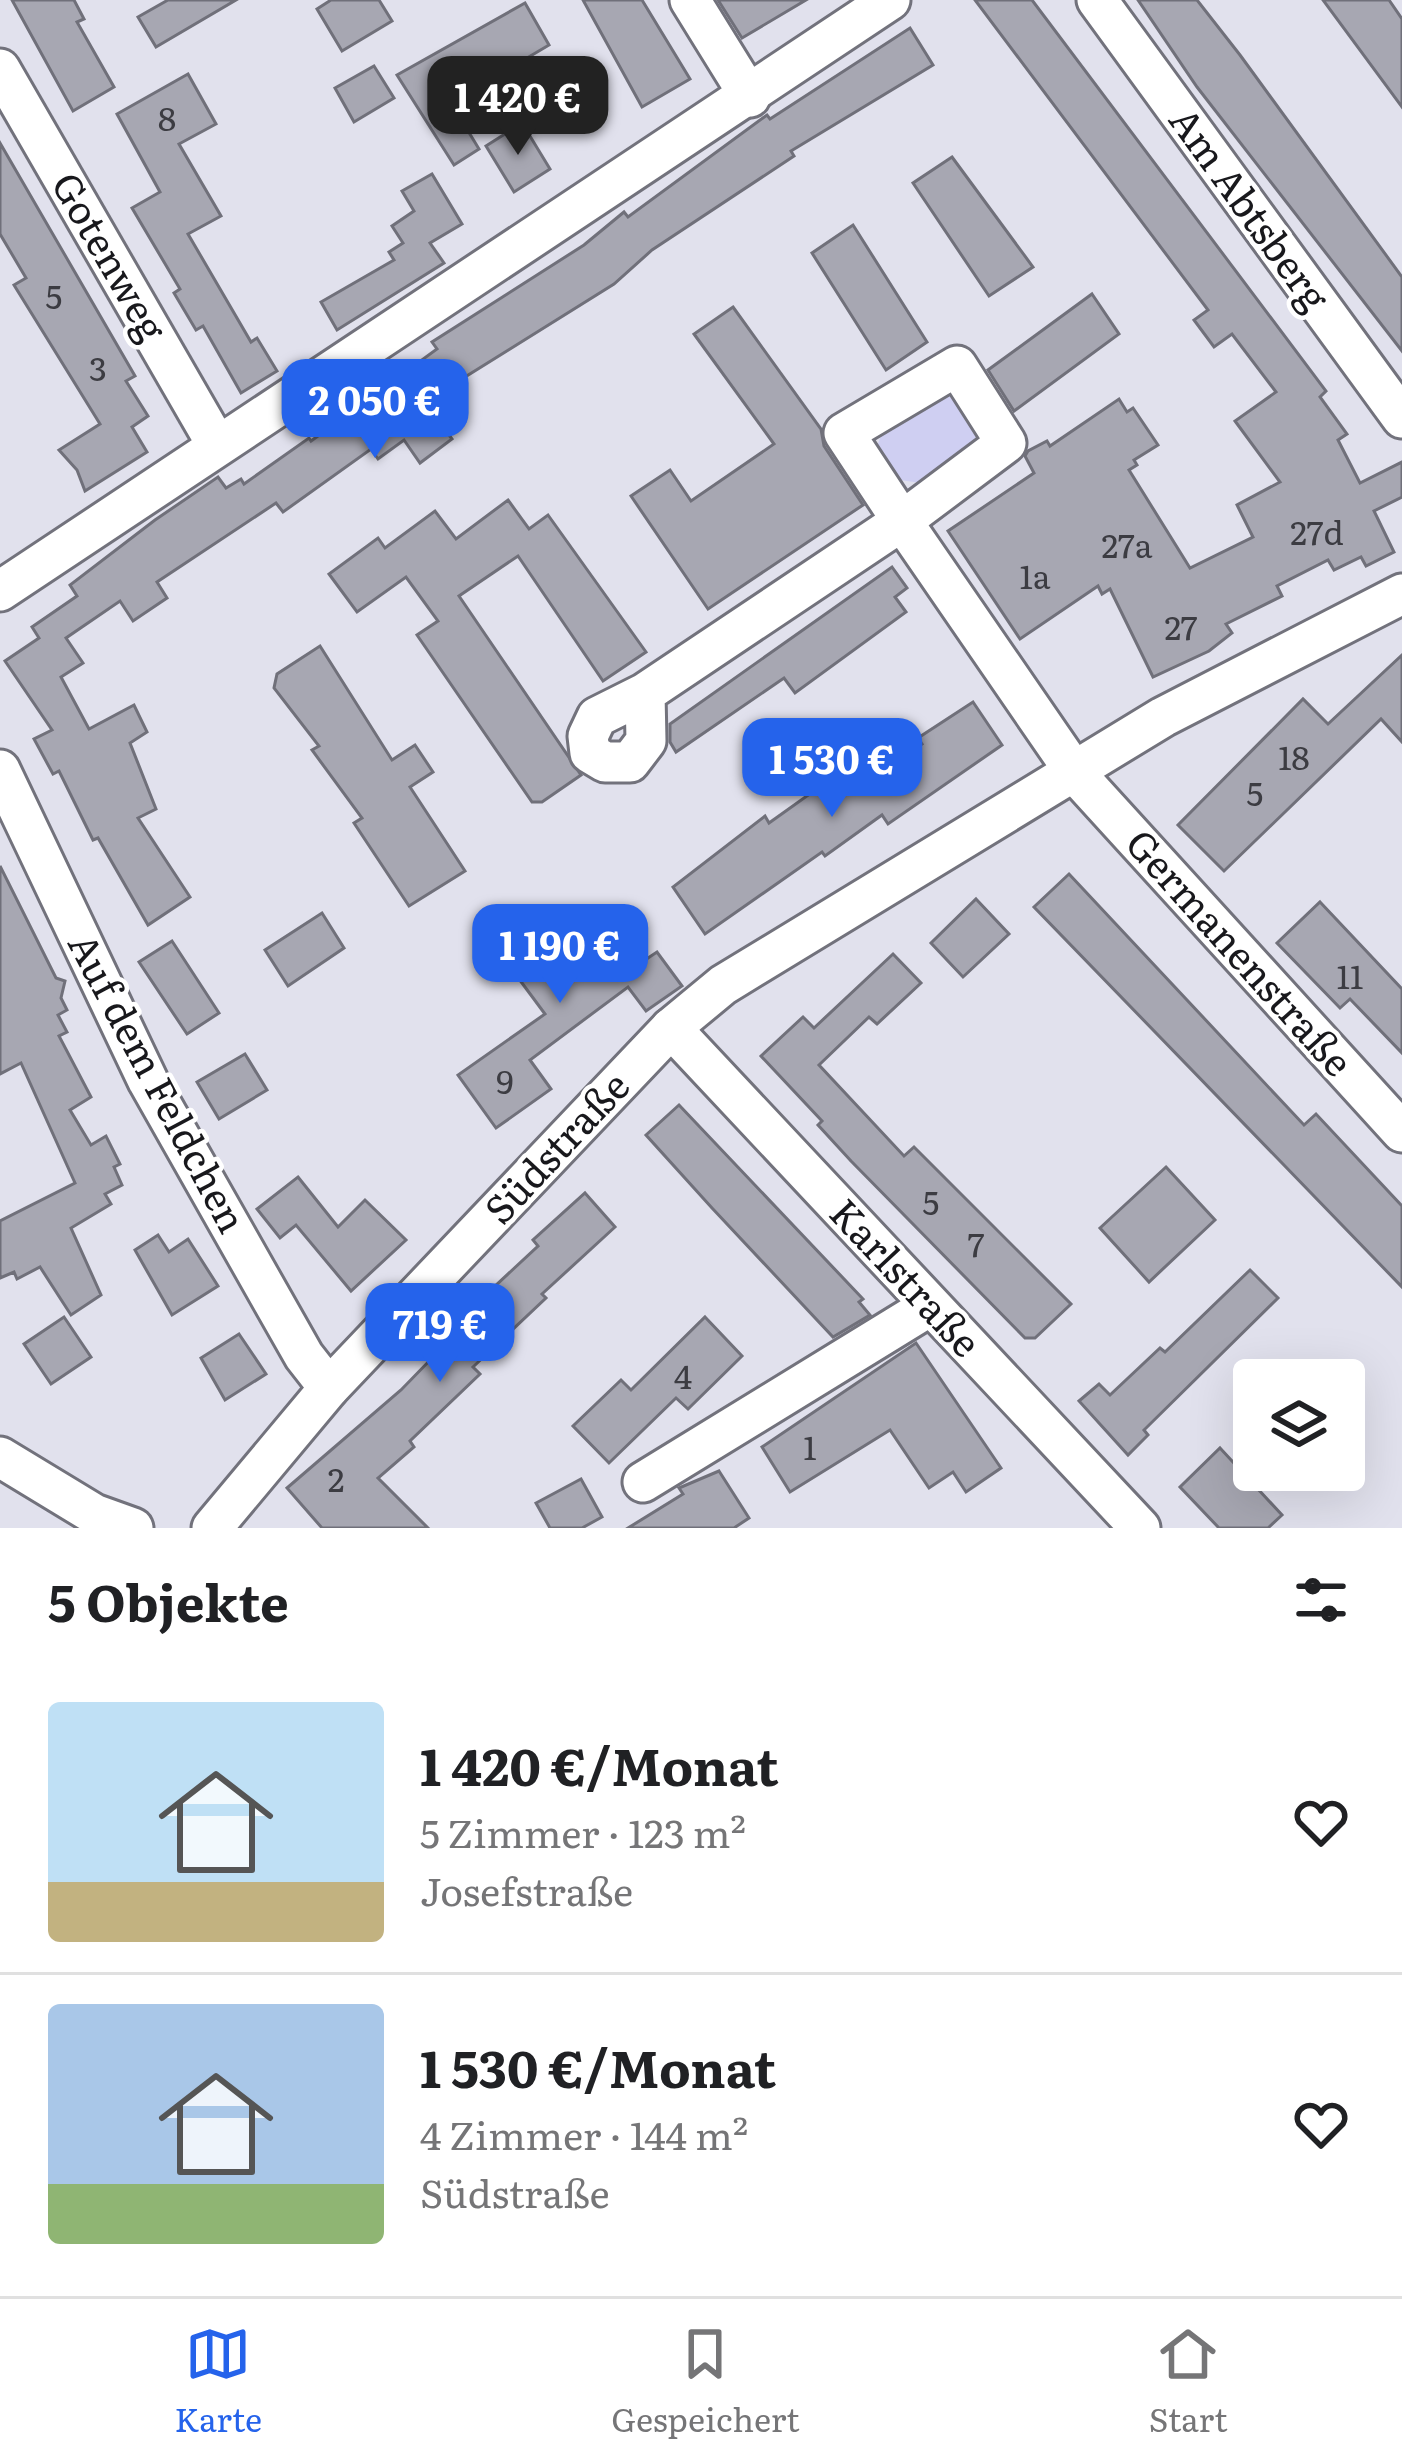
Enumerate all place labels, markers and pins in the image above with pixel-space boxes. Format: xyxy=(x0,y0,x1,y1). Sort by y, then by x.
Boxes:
pin: 1 420 € xyxy=(407,56,629,158)
pin: 2 050 € xyxy=(264,359,486,461)
pin: 1 530 € xyxy=(721,718,943,820)
pin: 1 190 € xyxy=(449,904,671,1006)
pin: 719 € xyxy=(356,1283,524,1385)

